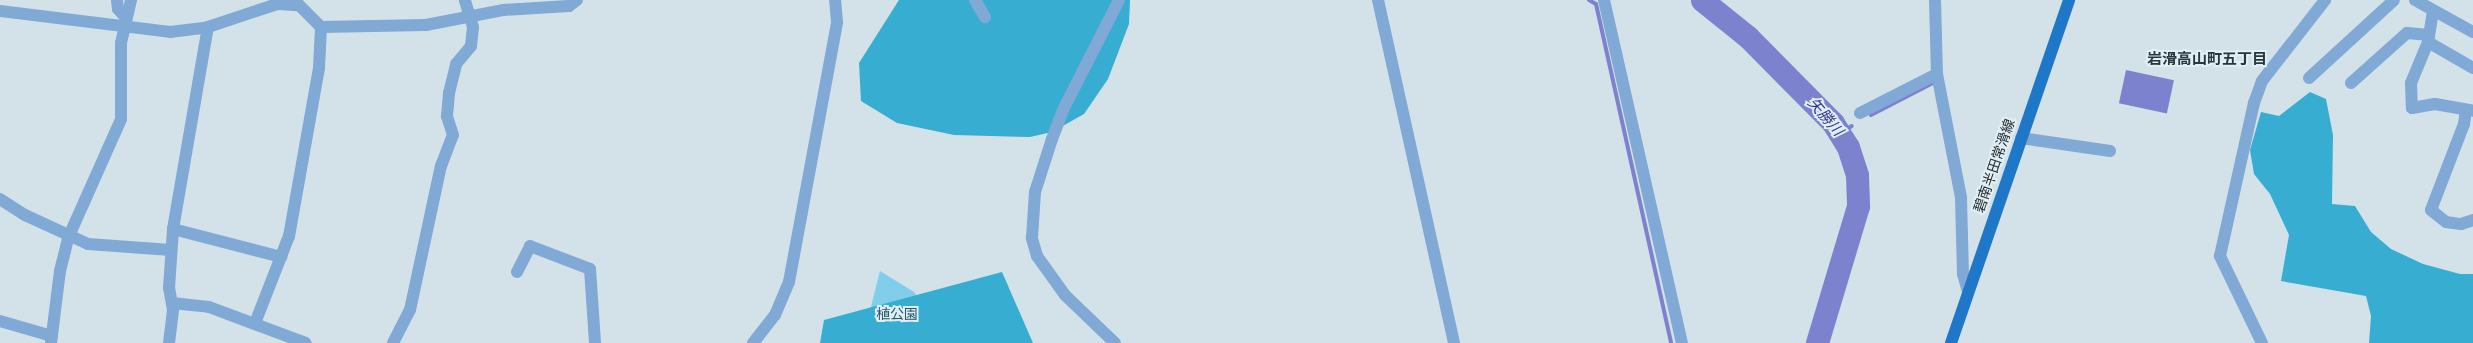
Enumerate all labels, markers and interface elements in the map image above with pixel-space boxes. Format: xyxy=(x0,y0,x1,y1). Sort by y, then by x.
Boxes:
district label: 岩滑高山町五丁目 xyxy=(2147,51,2267,69)
water label: 矢勝川 xyxy=(1803,94,1847,140)
street label: 碧南半田常滑線 xyxy=(1971,117,2019,215)
park label: 植公園 xyxy=(876,307,918,323)

